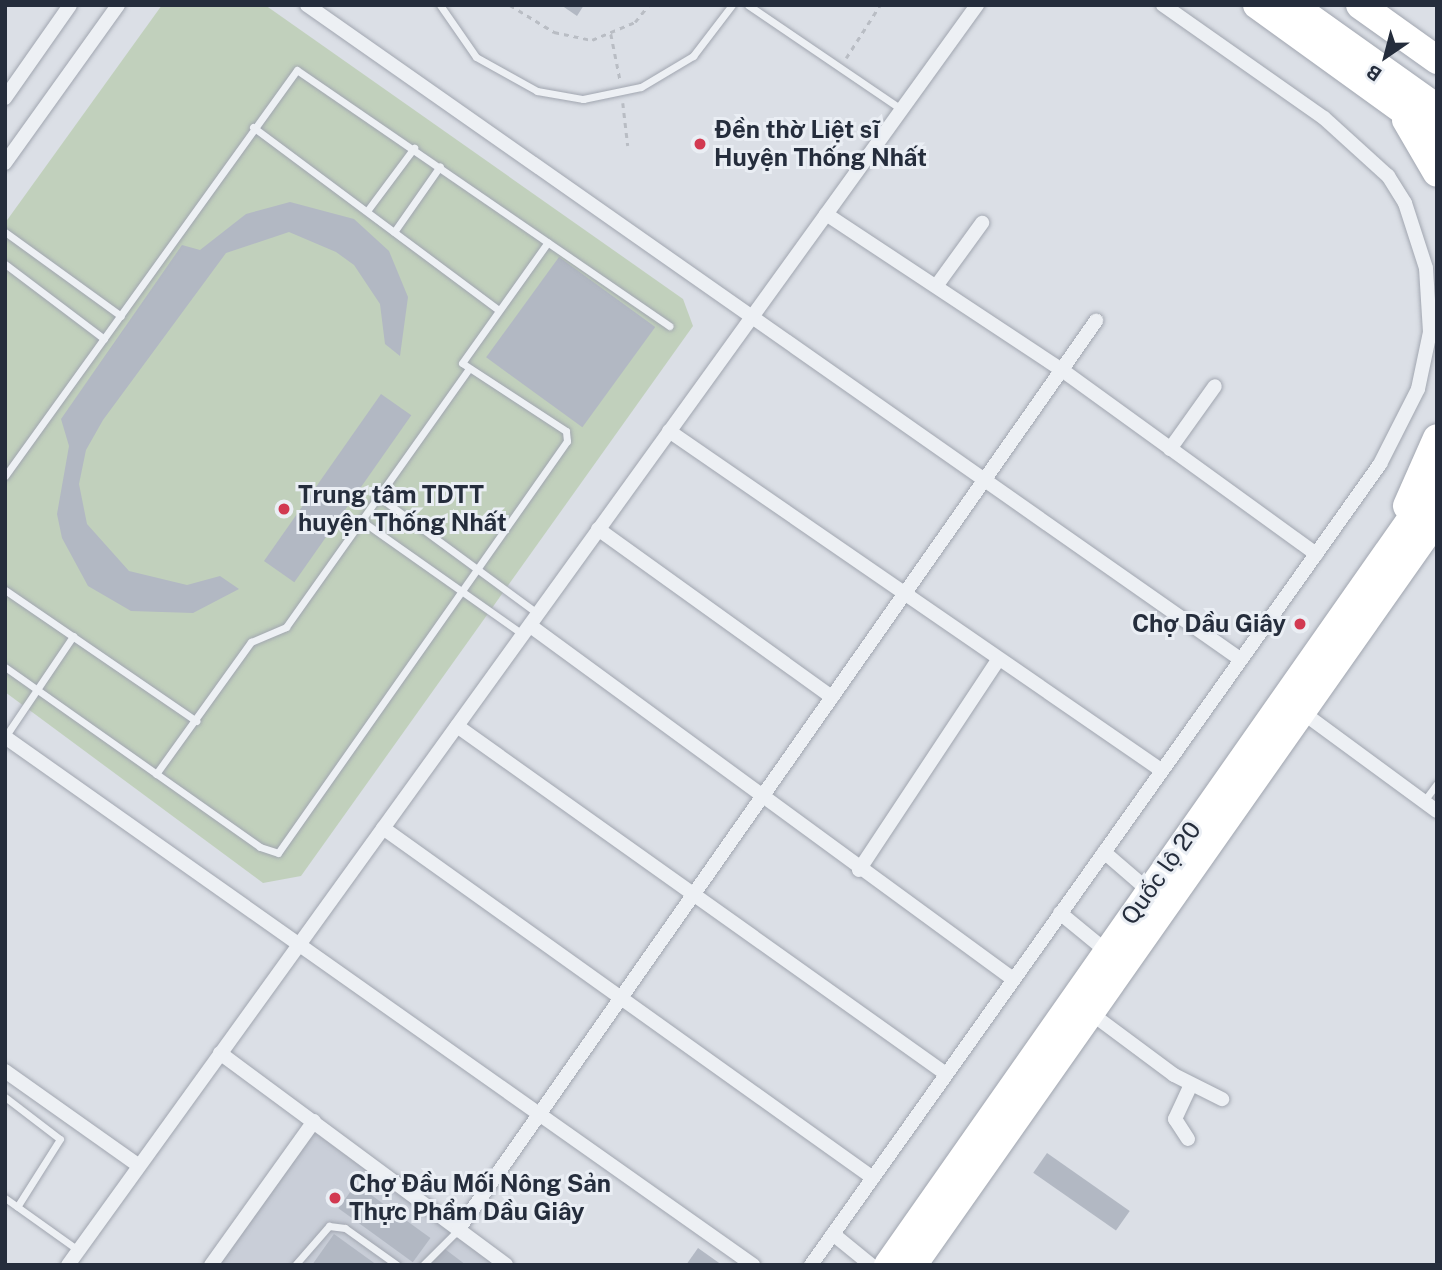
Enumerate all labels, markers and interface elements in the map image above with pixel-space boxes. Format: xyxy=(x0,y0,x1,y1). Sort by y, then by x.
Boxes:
north arrow xyxy=(1351,21,1421,91)
text: B xyxy=(1362,60,1386,86)
place label: Đền thờ Liệt sĩ Huyện Thống Nhất xyxy=(714,116,927,172)
marker: Đền thờ Liệt sĩ Huyện Thống Nhất xyxy=(692,136,708,152)
place label: Trung tâm TDTT huyện Thống Nhất xyxy=(298,481,507,537)
marker: Trung tâm TDTT huyện Thống Nhất xyxy=(276,501,292,517)
place label: Chợ Dầu Giây xyxy=(1132,610,1286,638)
marker: Chợ Dầu Giây xyxy=(1292,616,1308,632)
street label: Quốc lộ 20 xyxy=(1115,816,1207,930)
place label: Chợ Đầu Mối Nông Sản Thực Phẩm Dầu Giây xyxy=(349,1170,611,1226)
marker: Chợ Đầu Mối Nông Sản Thực Phẩm Dầu Giây xyxy=(327,1190,343,1206)

